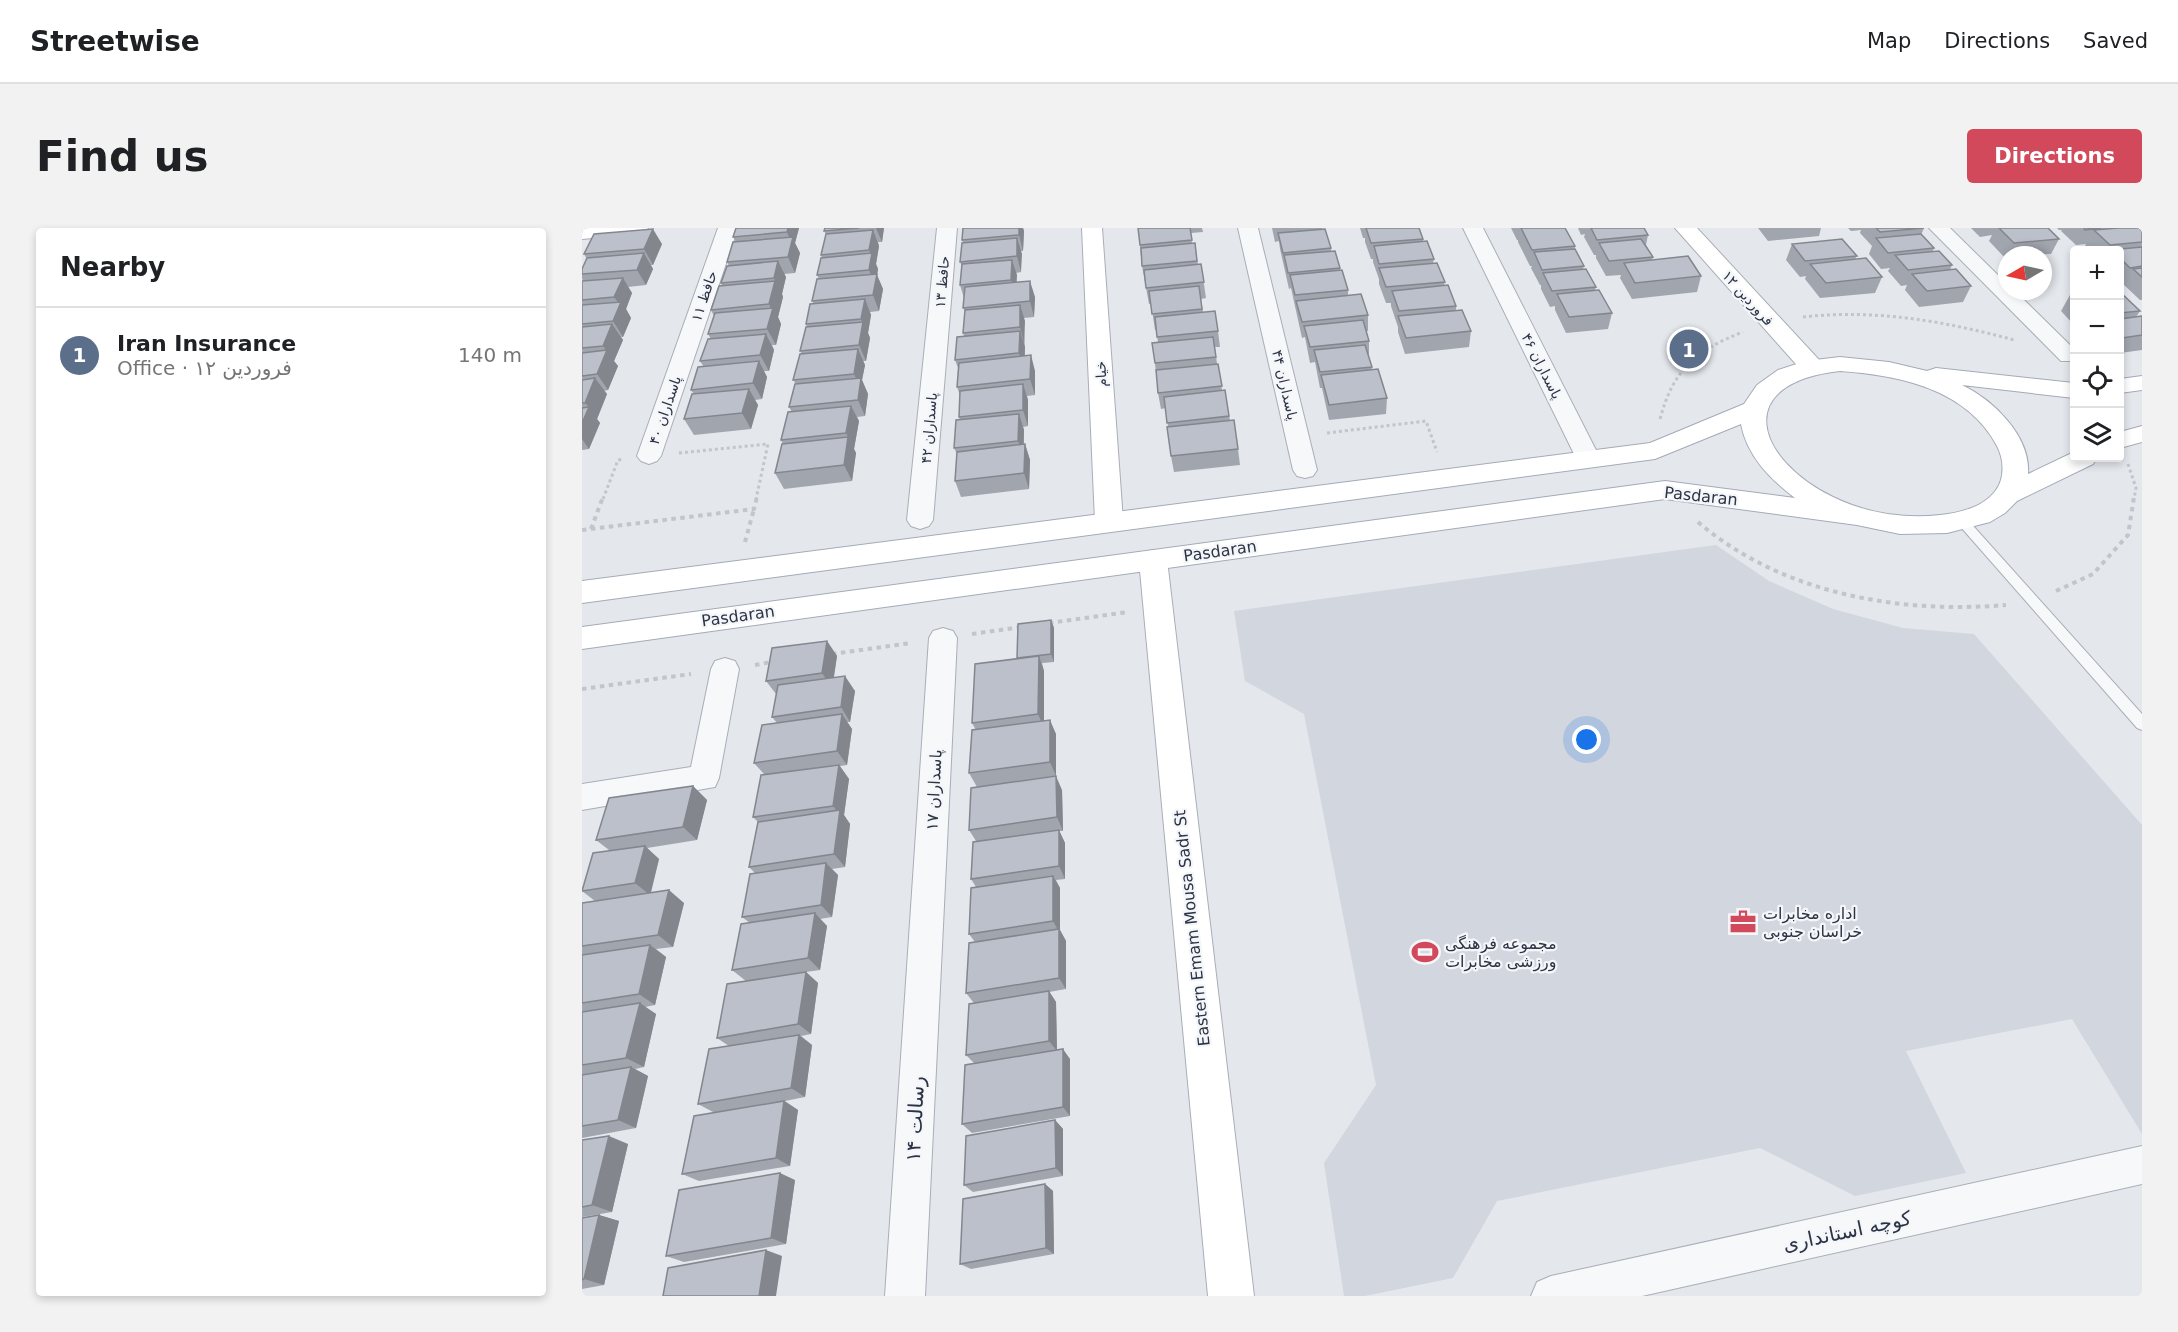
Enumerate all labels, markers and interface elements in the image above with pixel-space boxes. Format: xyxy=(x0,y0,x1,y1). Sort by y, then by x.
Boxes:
text: Streetwise xyxy=(30,25,200,58)
text: Map xyxy=(1867,29,1911,53)
text: Directions xyxy=(1944,29,2050,53)
text: Saved xyxy=(2083,29,2148,53)
button: Directions xyxy=(1967,129,2142,183)
text: Find us xyxy=(36,132,209,181)
north arrow xyxy=(1998,246,2052,300)
map controls xyxy=(2070,246,2124,462)
button: + xyxy=(2070,246,2124,300)
text: Nearby xyxy=(60,252,165,282)
street label: حافظ ۱۳ xyxy=(932,255,952,309)
street label: ۱۲ فروردین xyxy=(1718,267,1777,329)
street label: حافظ ۱۱ xyxy=(688,269,720,323)
button: − xyxy=(2070,300,2124,354)
pin: 1 xyxy=(1670,326,1708,372)
street label: پاسداران ۴۶ xyxy=(1518,330,1565,402)
text: Iran Insurance xyxy=(117,331,296,356)
text: 1 xyxy=(73,343,86,367)
text: 140 m xyxy=(458,343,522,367)
street label: پاسداران ۴۴ xyxy=(1268,348,1301,422)
button: locate xyxy=(2070,354,2124,408)
text: Office · ۱۲ فروردین xyxy=(117,356,292,380)
street label: خیام xyxy=(1092,361,1110,387)
street label: پاسداران ۴۰ xyxy=(646,373,685,447)
street label: پاسداران ۴۲ xyxy=(918,392,941,464)
button: layers xyxy=(2070,408,2124,462)
street label: Pasdaran xyxy=(1663,483,1739,509)
street label: Pasdaran xyxy=(1182,536,1258,566)
street label: Pasdaran xyxy=(700,601,776,631)
your location xyxy=(1572,725,1601,754)
street label: پاسداران ۱۷ xyxy=(922,749,947,831)
street label: Eastern Emam Mousa Sadr St xyxy=(1170,809,1214,1047)
place label: اداره مخابرات خراسان جنوبی xyxy=(1763,904,1862,942)
office icon: اداره مخابرات خراسان جنوبی xyxy=(1728,907,1758,937)
place label: مجموعه فرهنگی ورزشی مخابرات xyxy=(1445,934,1557,972)
sports icon: مجموعه فرهنگی ورزشی مخابرات xyxy=(1410,937,1440,967)
street label: رسالت ۱۴ xyxy=(901,1075,929,1163)
street label: کوچه استانداری xyxy=(1781,1206,1914,1256)

